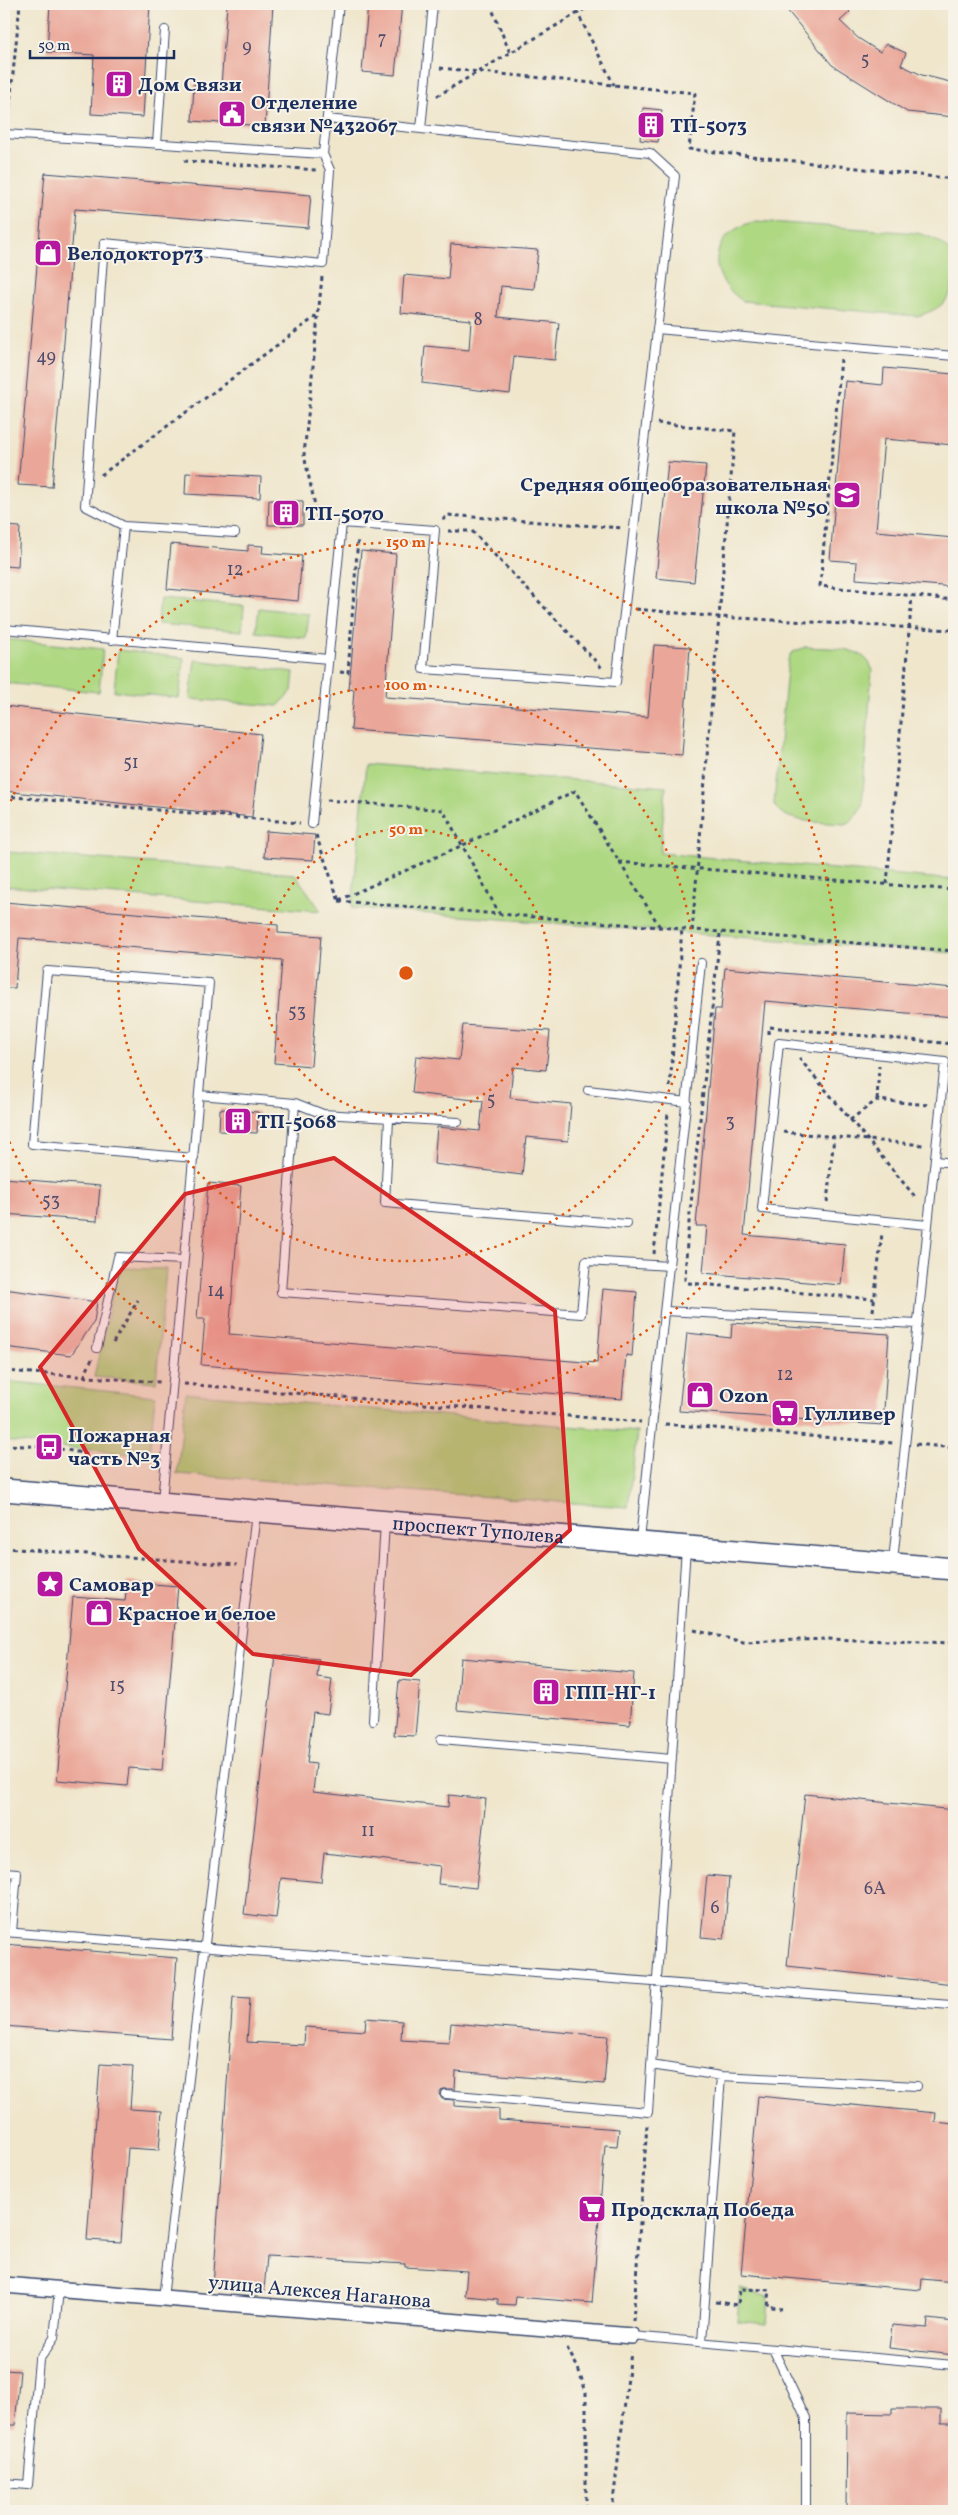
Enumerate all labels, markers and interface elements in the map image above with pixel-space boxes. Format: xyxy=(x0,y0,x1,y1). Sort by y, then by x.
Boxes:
house number: 7 xyxy=(378,27,386,52)
scale bar xyxy=(30,28,174,60)
house number: 9 xyxy=(242,35,252,60)
text: 50 m xyxy=(38,36,70,57)
house number: 5 xyxy=(861,48,869,73)
building icon: Дом Связи xyxy=(104,69,134,99)
place label: Дом Связи xyxy=(138,72,242,100)
place label: Отделение связи №432067 xyxy=(251,90,398,141)
public building icon: Отделение связи №432067 xyxy=(217,99,247,129)
building icon: ТП-5073 xyxy=(636,110,666,140)
place label: ТП-5073 xyxy=(670,113,747,141)
shop icon: Велодоктор73 xyxy=(33,238,63,268)
place label: Велодоктор73 xyxy=(67,241,203,269)
house number: 8 xyxy=(473,308,483,333)
house number: 49 xyxy=(36,345,56,370)
place label: Средняя общеобразовательная школа №50 xyxy=(520,472,828,523)
school or university icon: Средняя общеобразовательная школа №50 xyxy=(832,480,862,510)
building icon: ТП-5070 xyxy=(271,498,301,528)
place label: ТП-5070 xyxy=(305,501,384,529)
text: 150 m xyxy=(386,533,426,554)
house number: 12 xyxy=(227,558,243,583)
text: 100 m xyxy=(385,676,428,697)
house number: 51 xyxy=(123,751,139,776)
text: 50 m xyxy=(389,820,423,841)
centre of rings xyxy=(397,964,415,982)
house number: 53 xyxy=(288,1000,306,1025)
house number: 5 xyxy=(487,1088,495,1113)
building icon: ТП-5068 xyxy=(223,1106,253,1136)
place label: ТП-5068 xyxy=(257,1109,337,1137)
house number: 3 xyxy=(725,1110,735,1135)
house number: 53 xyxy=(42,1189,60,1214)
house number: 14 xyxy=(207,1279,225,1304)
house number: 12 xyxy=(777,1363,793,1388)
shop icon: Ozon xyxy=(685,1380,715,1410)
place label: Ozon xyxy=(719,1383,769,1411)
supermarket icon: Гулливер xyxy=(770,1398,800,1428)
place label: Гулливер xyxy=(804,1401,896,1429)
place label: Пожарная часть №3 xyxy=(68,1423,170,1474)
bus stop icon: Пожарная часть №3 xyxy=(34,1432,64,1462)
street label: проспект Туполева xyxy=(391,1510,565,1553)
place icon: Самовар xyxy=(35,1569,65,1599)
place label: Самовар xyxy=(69,1572,154,1600)
shop icon: Красное и белое xyxy=(84,1598,114,1628)
place label: Красное и белое xyxy=(118,1601,276,1629)
house number: 15 xyxy=(109,1674,125,1699)
building icon: ГПП-НГ-1 xyxy=(531,1677,561,1707)
place label: ГПП-НГ-1 xyxy=(565,1680,656,1708)
house number: 11 xyxy=(361,1819,375,1844)
house number: 6А xyxy=(864,1877,886,1902)
house number: 6 xyxy=(710,1896,720,1921)
supermarket icon: Продсклад Победа xyxy=(577,2194,607,2224)
place label: Продсклад Победа xyxy=(611,2197,795,2225)
street label: улица Алексея Наганова xyxy=(207,2269,433,2317)

